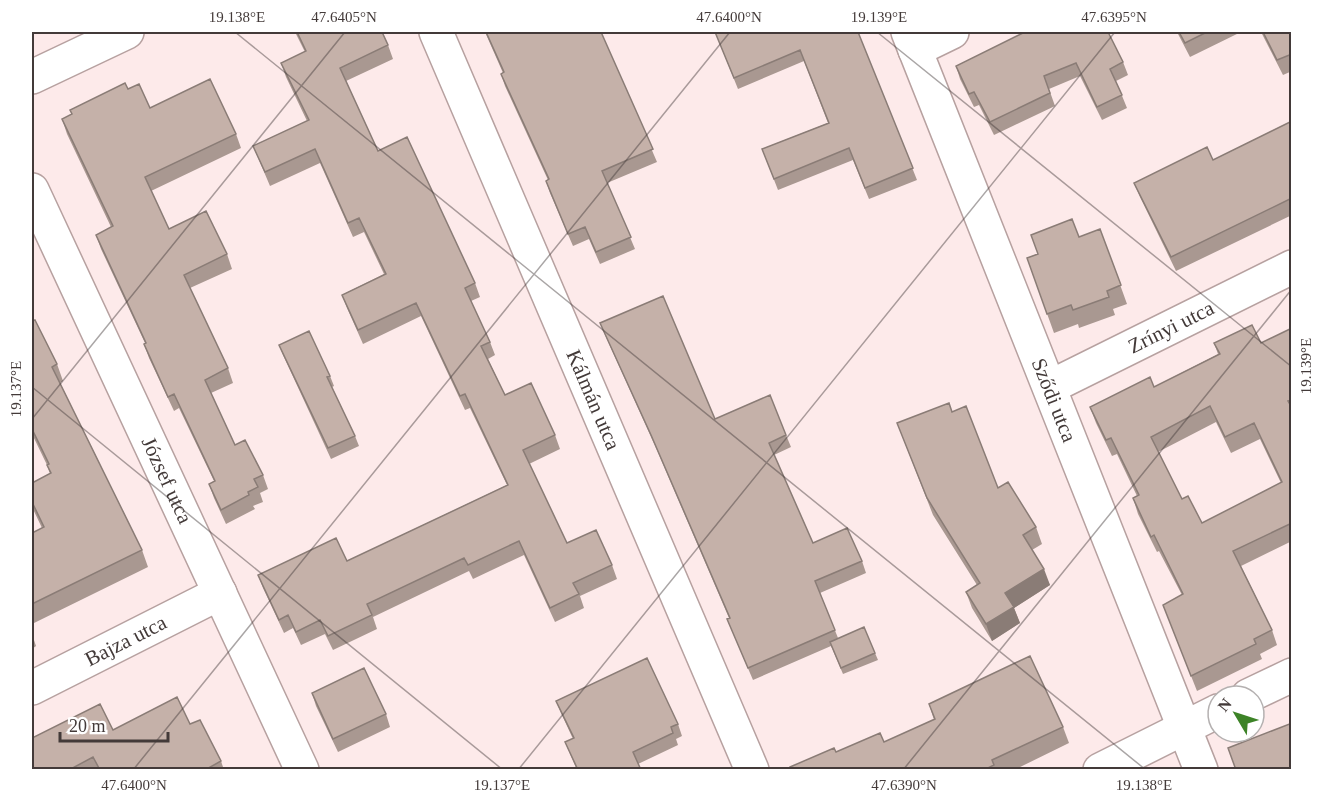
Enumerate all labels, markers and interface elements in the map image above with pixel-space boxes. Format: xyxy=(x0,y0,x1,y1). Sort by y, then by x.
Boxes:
text: 19.138°E xyxy=(209,9,265,25)
text: 47.6405°N xyxy=(311,9,377,25)
text: 47.6400°N xyxy=(696,9,762,25)
text: 19.139°E xyxy=(851,9,907,25)
text: 47.6395°N xyxy=(1081,9,1147,25)
street label: Zrínyi utca xyxy=(1124,295,1218,358)
text: 19.139°E xyxy=(1298,338,1314,394)
street label: Kálmán utca xyxy=(561,346,626,454)
street label: Sződi utca xyxy=(1027,355,1082,446)
text: 19.137°E xyxy=(8,361,24,417)
street label: József utca xyxy=(137,433,198,528)
street label: Bajza utca xyxy=(81,610,171,671)
north arrow xyxy=(1206,684,1266,744)
text: N xyxy=(1214,695,1235,715)
scale bar xyxy=(60,705,168,743)
text: 20 m xyxy=(69,716,106,736)
text: 47.6400°N xyxy=(101,777,167,793)
text: 19.137°E xyxy=(474,777,530,793)
text: 47.6390°N xyxy=(871,777,937,793)
text: 19.138°E xyxy=(1116,777,1172,793)

